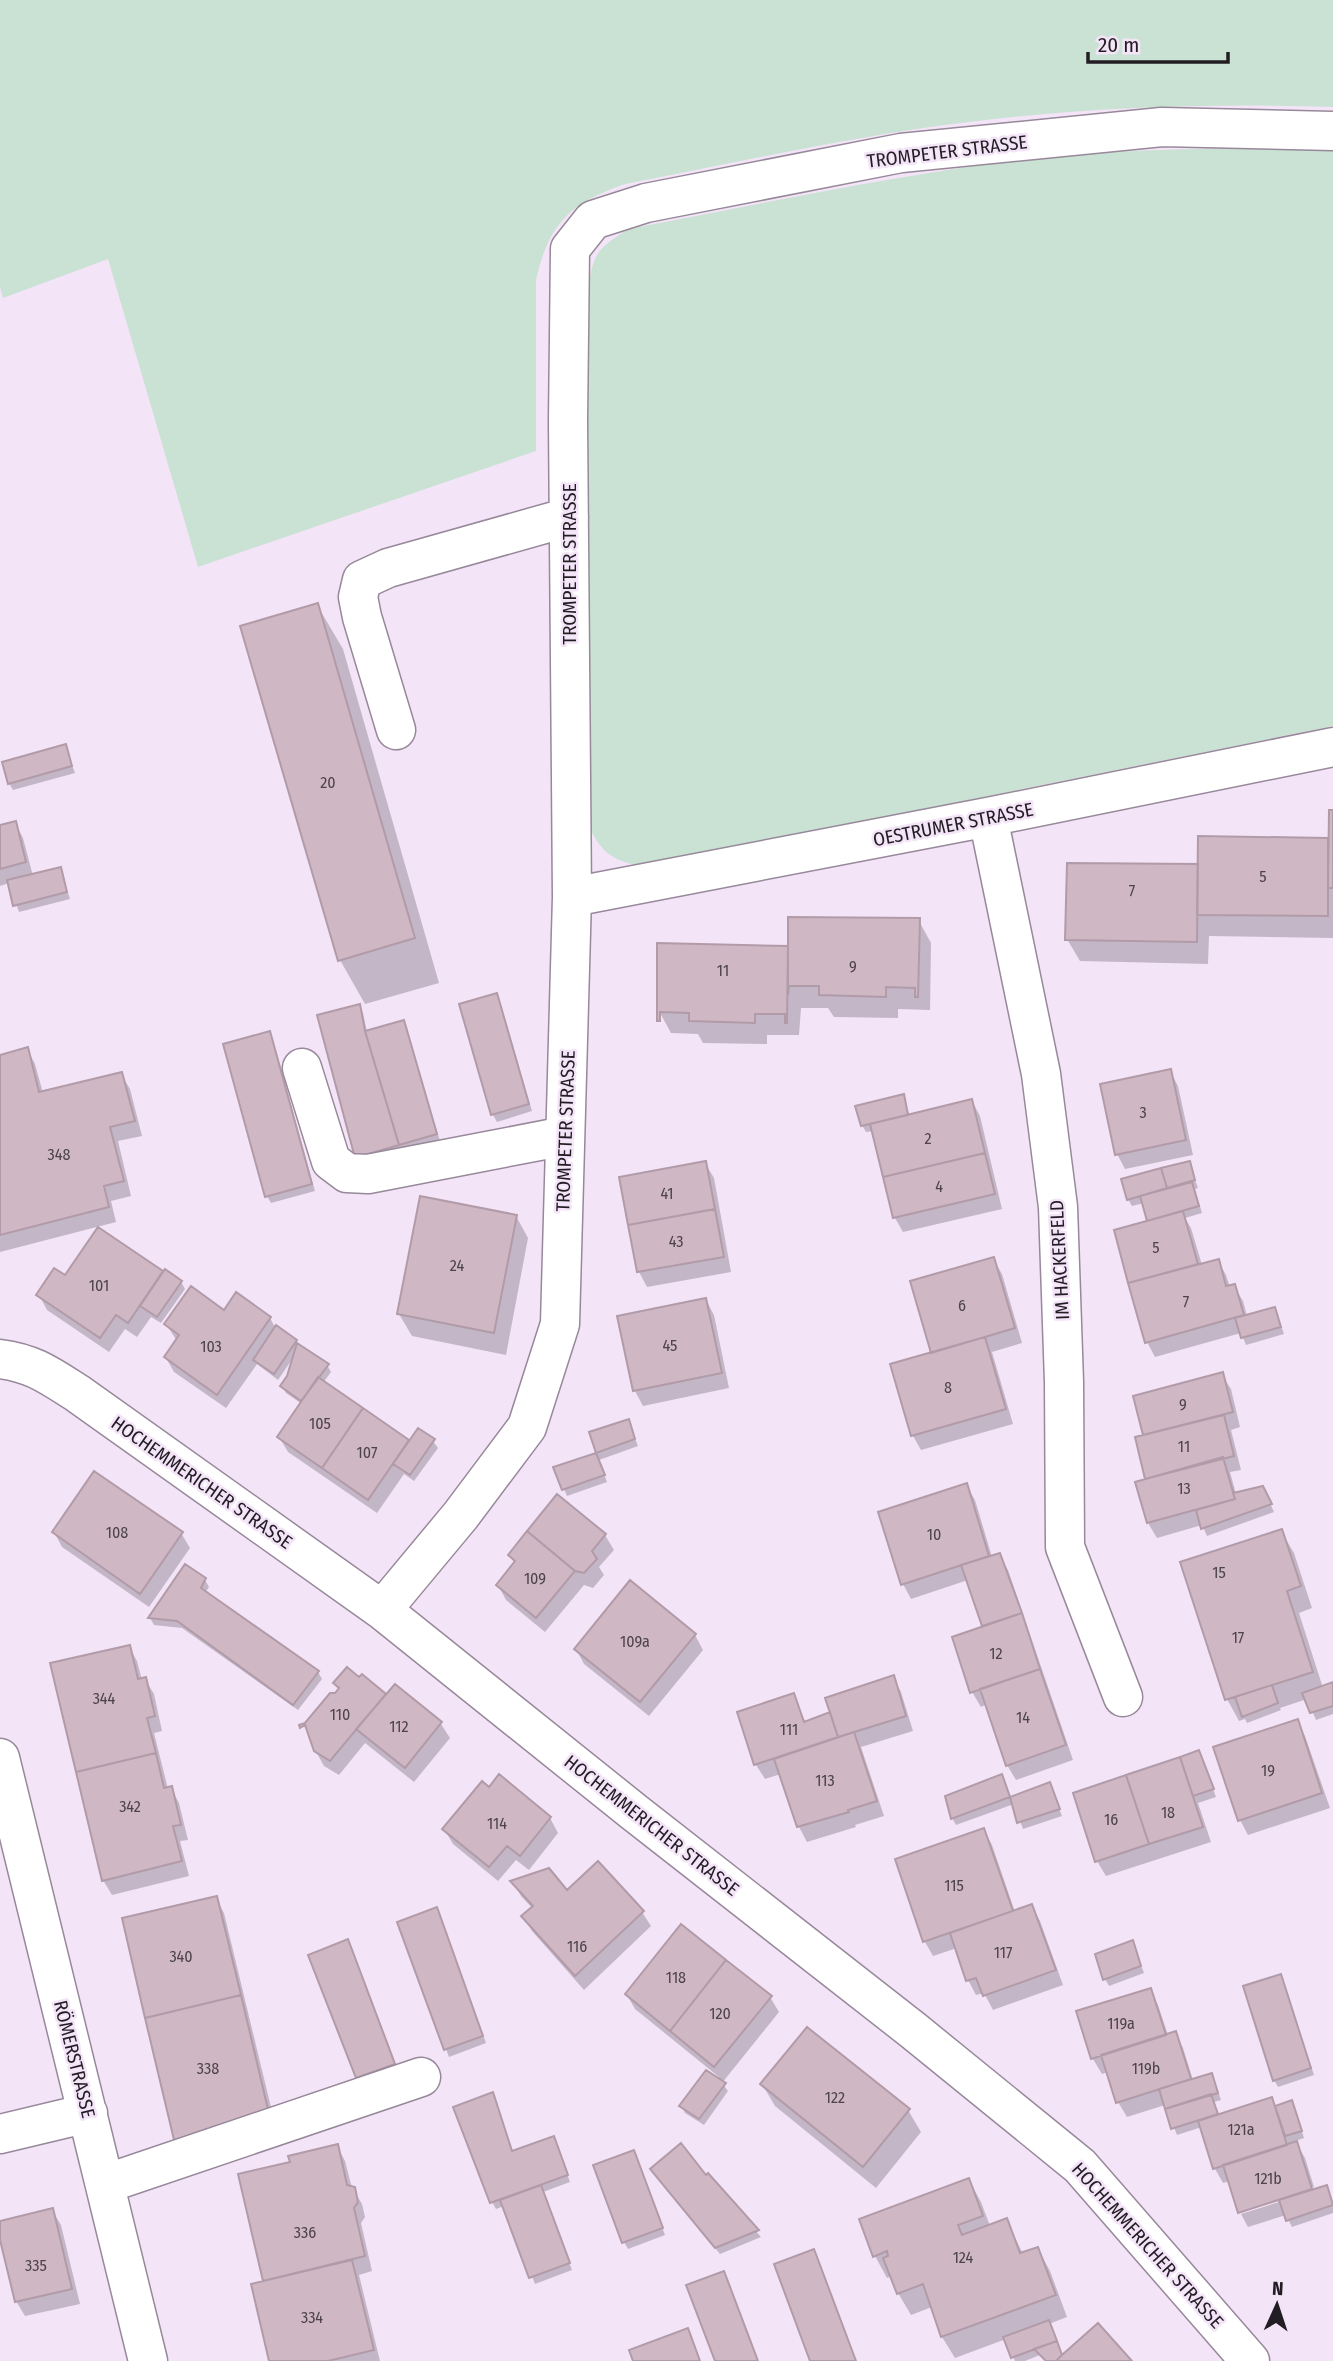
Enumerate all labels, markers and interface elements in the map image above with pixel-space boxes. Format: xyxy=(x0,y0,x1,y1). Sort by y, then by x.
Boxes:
scale bar xyxy=(1088,21,1228,65)
text: 20 m xyxy=(1098,32,1139,58)
street label: TROMPETER STRASSE xyxy=(866,130,1029,173)
street label: TROMPETER STRASSE xyxy=(558,483,581,645)
house number: 20 xyxy=(320,773,336,792)
street label: OESTRUMER STRASSE xyxy=(871,798,1035,851)
house number: 5 xyxy=(1259,867,1267,886)
house number: 7 xyxy=(1129,881,1136,900)
house number: 9 xyxy=(849,957,857,976)
house number: 11 xyxy=(717,961,729,980)
street label: TROMPETER STRASSE xyxy=(551,1050,580,1212)
house number: 3 xyxy=(1139,1103,1147,1122)
house number: 2 xyxy=(924,1129,932,1148)
house number: 348 xyxy=(48,1145,70,1164)
house number: 4 xyxy=(935,1177,943,1196)
house number: 41 xyxy=(660,1184,674,1203)
street label: IM HACKERFELD xyxy=(1045,1199,1074,1320)
house number: 43 xyxy=(669,1232,683,1251)
house number: 5 xyxy=(1152,1238,1160,1257)
house number: 24 xyxy=(450,1256,464,1275)
house number: 101 xyxy=(89,1276,109,1295)
house number: 7 xyxy=(1183,1292,1190,1311)
house number: 6 xyxy=(958,1296,966,1315)
house number: 45 xyxy=(663,1336,677,1355)
house number: 103 xyxy=(200,1337,222,1356)
house number: 8 xyxy=(944,1378,952,1397)
house number: 9 xyxy=(1179,1395,1187,1414)
street label: HOCHEMMERICHER STRASSE xyxy=(107,1411,297,1554)
house number: 105 xyxy=(309,1414,331,1433)
house number: 11 xyxy=(1178,1437,1190,1456)
house number: 107 xyxy=(357,1443,378,1462)
house number: 13 xyxy=(1177,1479,1191,1498)
house number: 108 xyxy=(106,1523,128,1542)
house number: 10 xyxy=(927,1525,941,1544)
house number: 15 xyxy=(1212,1563,1226,1582)
house number: 109 xyxy=(524,1569,546,1588)
house number: 17 xyxy=(1232,1628,1245,1647)
house number: 109a xyxy=(620,1632,650,1651)
house number: 12 xyxy=(989,1644,1003,1663)
house number: 344 xyxy=(93,1689,116,1708)
house number: 110 xyxy=(330,1705,350,1724)
house number: 14 xyxy=(1016,1708,1030,1727)
house number: 112 xyxy=(389,1717,409,1736)
house number: 111 xyxy=(780,1720,798,1739)
street label: HOCHEMMERICHER STRASSE xyxy=(560,1750,744,1901)
house number: 19 xyxy=(1261,1761,1275,1780)
house number: 113 xyxy=(815,1771,835,1790)
house number: 342 xyxy=(119,1797,141,1816)
house number: 18 xyxy=(1161,1803,1175,1822)
house number: 16 xyxy=(1104,1810,1118,1829)
house number: 114 xyxy=(487,1814,507,1833)
house number: 115 xyxy=(944,1876,964,1895)
house number: 116 xyxy=(567,1937,587,1956)
house number: 117 xyxy=(994,1943,1013,1962)
house number: 340 xyxy=(169,1947,193,1966)
house number: 118 xyxy=(666,1968,686,1987)
street label: RÖMERSTRASSE xyxy=(49,1998,100,2120)
house number: 120 xyxy=(709,2004,731,2023)
house number: 119a xyxy=(1107,2014,1135,2033)
house number: 338 xyxy=(197,2059,219,2078)
house number: 119b xyxy=(1132,2059,1160,2078)
house number: 122 xyxy=(825,2088,845,2107)
house number: 121a xyxy=(1227,2120,1255,2139)
street label: HOCHEMMERICHER STRASSE xyxy=(1067,2158,1228,2333)
house number: 121b xyxy=(1254,2169,1282,2188)
house number: 336 xyxy=(294,2223,316,2242)
house number: 124 xyxy=(953,2248,974,2267)
house number: 335 xyxy=(25,2256,47,2275)
north arrow xyxy=(1242,2270,1312,2340)
text: N xyxy=(1272,2277,1284,2300)
house number: 334 xyxy=(301,2308,323,2327)

